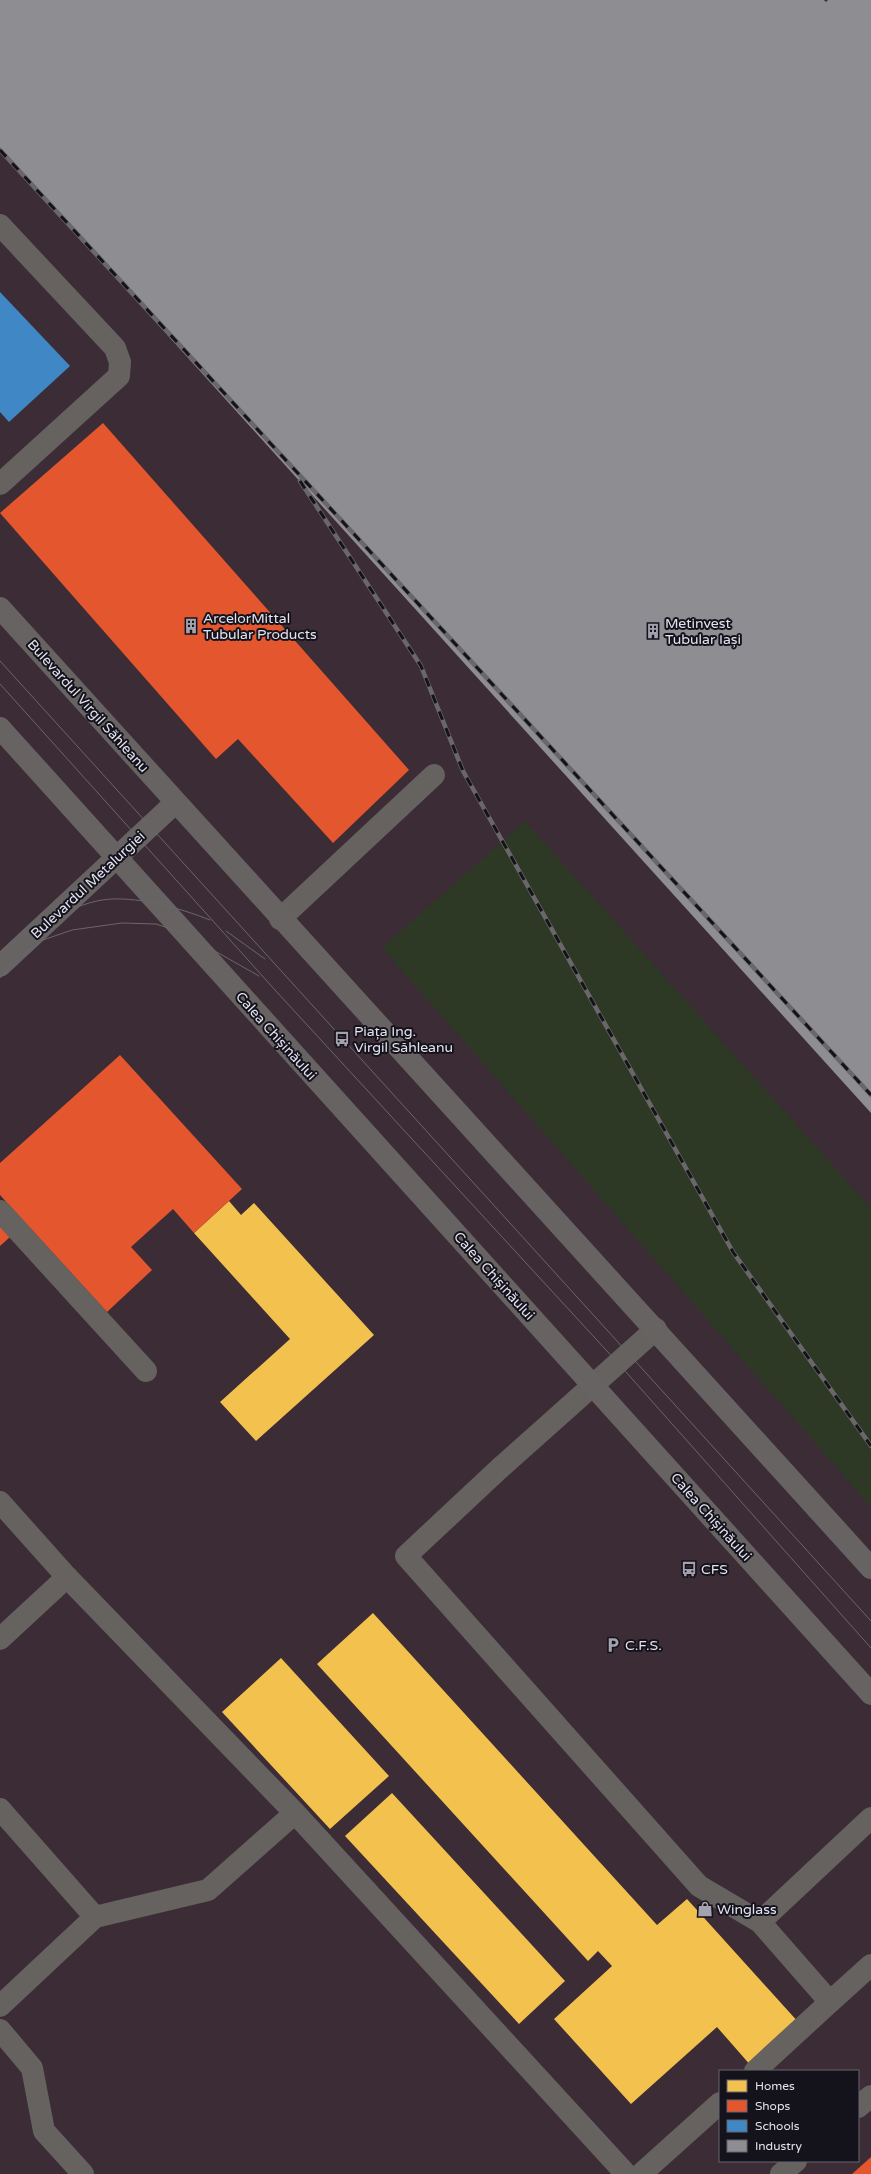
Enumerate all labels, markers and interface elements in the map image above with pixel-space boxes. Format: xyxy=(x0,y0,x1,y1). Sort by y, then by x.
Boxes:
place label: ArcelorMittal Tubular Products xyxy=(203,610,317,643)
place label: Metinvest Tubular Iași xyxy=(665,615,741,648)
building icon: ArcelorMittal Tubular Products xyxy=(182,617,200,635)
building icon: Metinvest Tubular Iași xyxy=(644,622,662,640)
street label: Bulevardul Virgil Săhleanu xyxy=(24,636,152,776)
street label: Bulevardul Metalurgiei xyxy=(27,828,149,942)
street label: Calea Chișinăului xyxy=(232,988,320,1084)
place label: Piața Ing. Virgil Săhleanu xyxy=(354,1023,453,1056)
bus stop icon: Piața Ing. Virgil Săhleanu xyxy=(333,1030,351,1048)
street label: Calea Chișinăului xyxy=(450,1228,538,1324)
street label: Calea Chișinăului xyxy=(667,1469,755,1565)
bus stop icon: CFS xyxy=(680,1560,698,1578)
place label: CFS xyxy=(701,1561,728,1578)
parking icon: C.F.S. xyxy=(604,1636,622,1654)
place label: C.F.S. xyxy=(625,1637,662,1654)
shop icon: Winglass xyxy=(696,1900,714,1918)
place label: Winglass xyxy=(717,1901,777,1918)
legend xyxy=(719,2070,859,2162)
text: Homes xyxy=(755,2079,795,2093)
text: Shops xyxy=(755,2099,790,2113)
text: Schools xyxy=(755,2119,800,2133)
text: Industry xyxy=(755,2139,802,2153)

